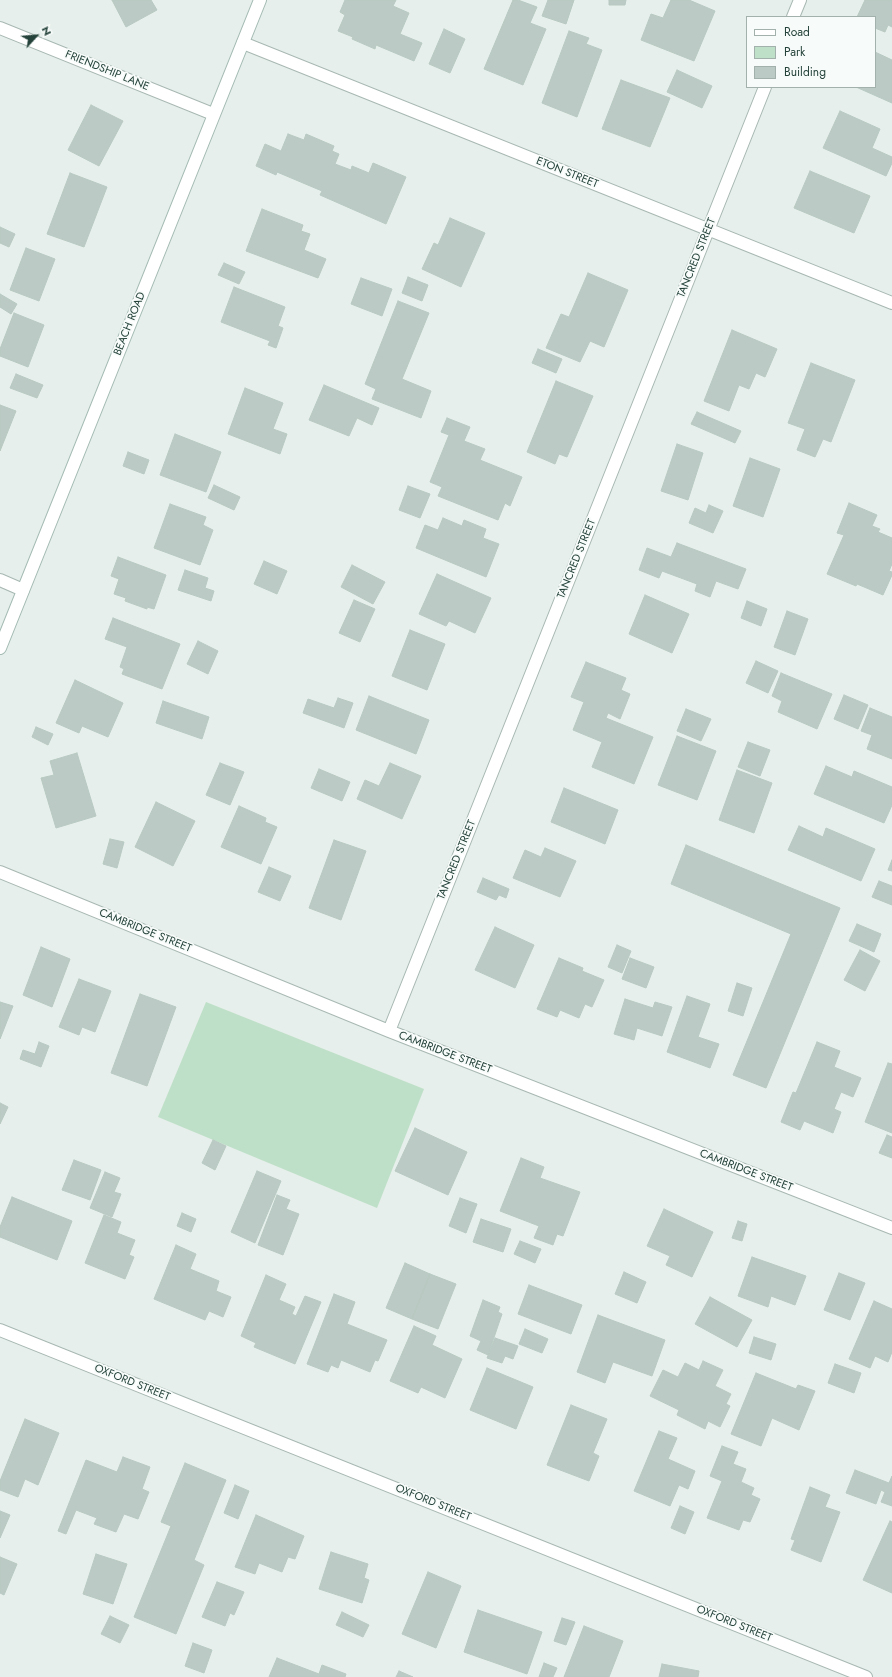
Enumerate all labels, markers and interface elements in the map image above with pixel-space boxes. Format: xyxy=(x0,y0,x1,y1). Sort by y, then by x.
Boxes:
north arrow xyxy=(16,16,56,56)
legend xyxy=(746,16,876,88)
text: N xyxy=(38,23,56,38)
text: Road xyxy=(784,23,810,41)
text: Park xyxy=(784,43,805,61)
street label: FRIENDSHIP LANE xyxy=(63,48,151,94)
text: Building xyxy=(784,63,826,81)
street label: ETON STREET xyxy=(534,155,600,191)
street label: TANCRED STREET xyxy=(675,216,719,300)
street label: BEACH ROAD xyxy=(111,290,149,358)
street label: TANCRED STREET xyxy=(555,517,599,601)
street label: TANCRED STREET xyxy=(435,818,479,902)
street label: CAMBRIDGE STREET xyxy=(97,906,193,956)
street label: CAMBRIDGE STREET xyxy=(397,1029,493,1077)
street label: CAMBRIDGE STREET xyxy=(698,1147,794,1195)
street label: OXFORD STREET xyxy=(92,1362,172,1404)
street label: OXFORD STREET xyxy=(393,1482,473,1524)
street label: OXFORD STREET xyxy=(694,1603,774,1645)

